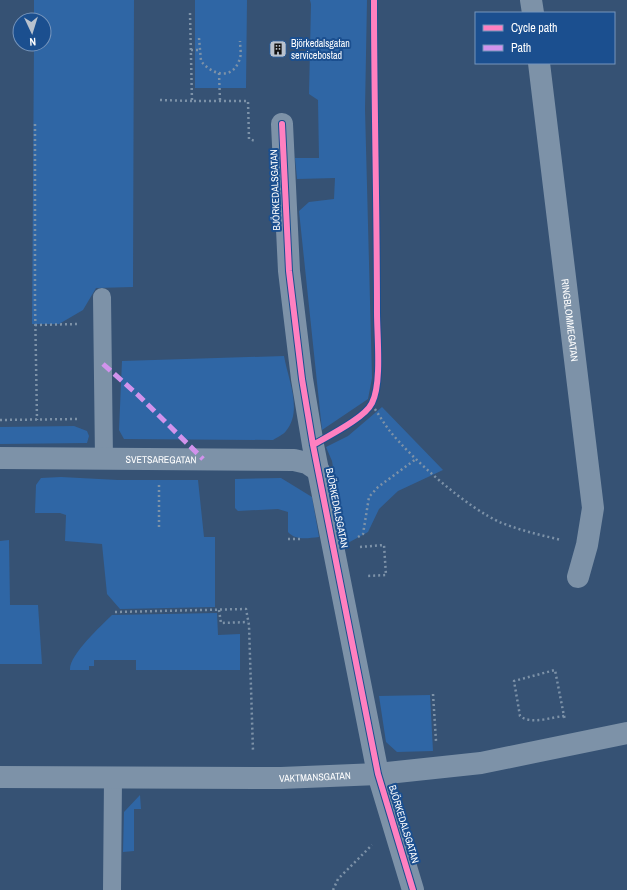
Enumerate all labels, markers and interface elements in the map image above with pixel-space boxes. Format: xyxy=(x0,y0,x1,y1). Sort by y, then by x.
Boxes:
north arrow xyxy=(12,12,52,52)
legend xyxy=(475,12,615,64)
text: Cycle path xyxy=(511,20,558,36)
text: N xyxy=(29,35,36,49)
place label: Björkedalsgatan servicebostad xyxy=(291,37,350,62)
building icon: Björkedalsgatan servicebostad xyxy=(268,39,288,59)
text: Path xyxy=(511,40,531,56)
street label: BJÖRKEDALSGATAN xyxy=(267,149,283,231)
street label: RINGBLOMMEGATAN xyxy=(559,278,582,362)
street label: SVETSAREGATAN xyxy=(125,452,197,466)
street label: BJÖRKEDALSGATAN xyxy=(323,467,351,549)
street label: VAKTMANSGATAN xyxy=(279,769,351,785)
street label: BJÖRKEDALSGATAN xyxy=(386,783,422,865)

